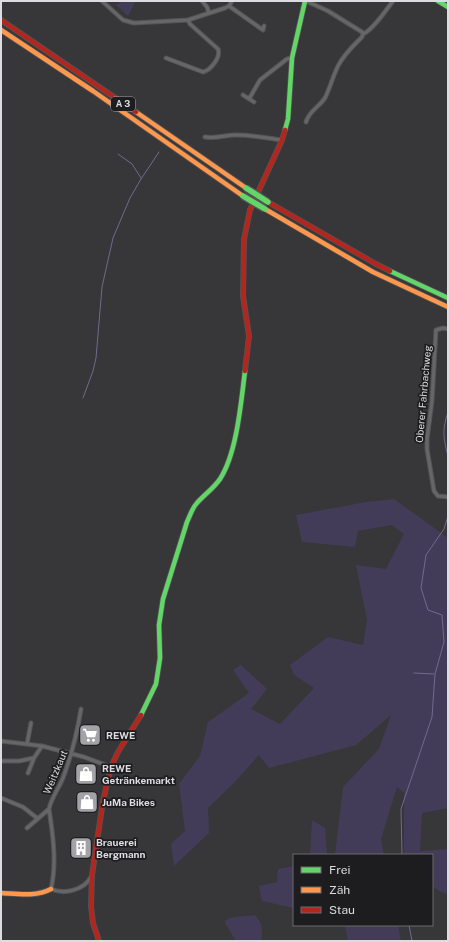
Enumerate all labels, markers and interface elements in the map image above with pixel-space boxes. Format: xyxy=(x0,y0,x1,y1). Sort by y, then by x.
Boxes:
road number: A 3 xyxy=(111,97,135,111)
street label: Oberer Fahrbachweg xyxy=(413,345,433,443)
supermarket icon: REWE xyxy=(77,722,103,748)
place label: REWE xyxy=(106,729,135,741)
street label: Weitzkaut xyxy=(40,748,70,796)
shop icon: REWE Getränkemarkt xyxy=(73,761,99,787)
place label: REWE Getränkemarkt xyxy=(102,762,175,786)
shop icon: JuMa Bikes xyxy=(74,789,100,815)
place label: JuMa Bikes xyxy=(102,796,155,808)
building icon: Brauerei Bergmann xyxy=(68,835,94,861)
place label: Brauerei Bergmann xyxy=(96,836,146,860)
legend xyxy=(293,854,433,926)
text: Frei xyxy=(329,863,351,877)
text: Zäh xyxy=(329,883,350,897)
text: Stau xyxy=(329,903,355,917)

